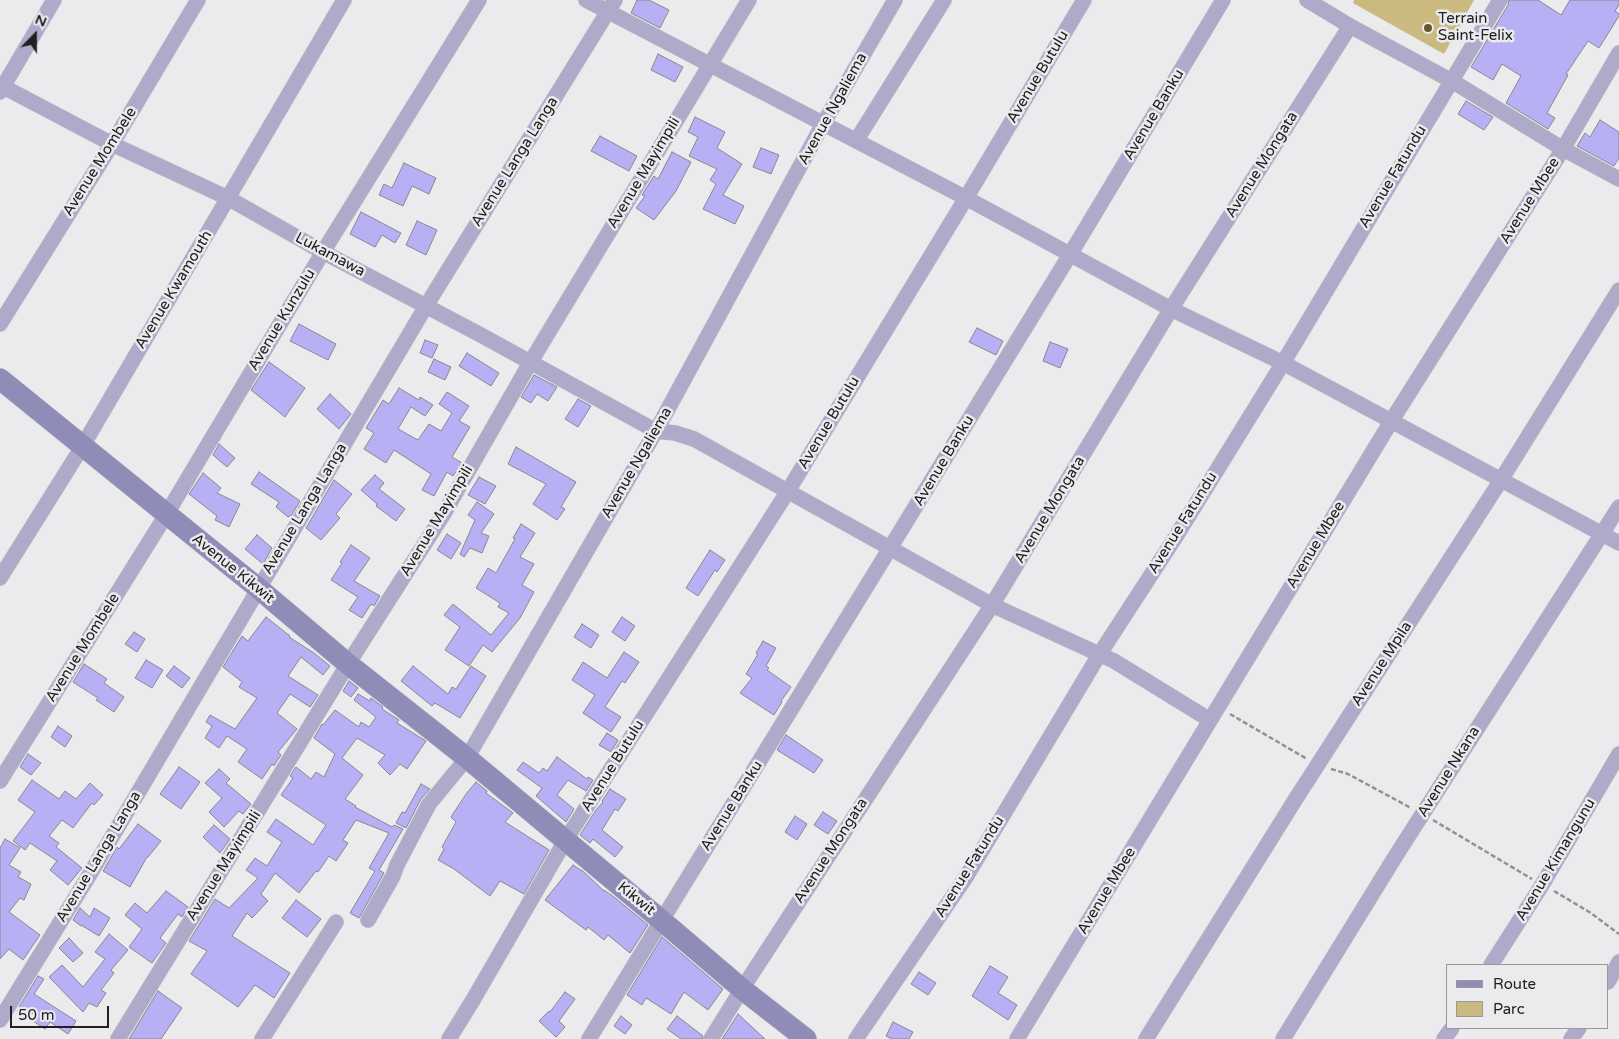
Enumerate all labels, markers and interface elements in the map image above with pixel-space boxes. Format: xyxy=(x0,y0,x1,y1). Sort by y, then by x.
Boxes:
north arrow xyxy=(10,10,60,60)
place label: Terrain Saint-Felix xyxy=(1438,10,1513,45)
text: N xyxy=(32,11,49,31)
marker: Terrain Saint-Felix xyxy=(1422,22,1434,34)
street label: Avenue Butulu xyxy=(1003,27,1073,127)
street label: Avenue Ngaliema xyxy=(795,50,871,168)
street label: Avenue Banku xyxy=(1120,66,1188,164)
street label: Avenue Langa Langa xyxy=(468,94,562,230)
street label: Avenue Mombele xyxy=(59,104,141,220)
street label: Avenue Mongata xyxy=(1222,109,1302,221)
street label: Avenue Mayimpili xyxy=(604,114,684,232)
street label: Avenue Fatundu xyxy=(1355,122,1431,232)
street label: Avenue Mbee xyxy=(1496,155,1564,247)
street label: Avenue Kwamouth xyxy=(132,228,216,352)
street label: Lukamawa xyxy=(292,229,368,281)
street label: Avenue Kunzulu xyxy=(245,266,319,374)
street label: Avenue Butulu xyxy=(794,373,864,473)
street label: Avenue Ngaliema xyxy=(598,404,676,522)
street label: Avenue Banku xyxy=(910,412,978,510)
street label: Avenue Langa Langa xyxy=(259,440,351,578)
street label: Avenue Mongata xyxy=(1011,453,1089,567)
street label: Avenue Mayimpili xyxy=(397,462,477,580)
street label: Avenue Fatundu xyxy=(1145,469,1221,577)
street label: Avenue Mbee xyxy=(1283,498,1349,592)
street label: Avenue Kikwit xyxy=(188,530,278,608)
street label: Avenue Mombele xyxy=(42,590,124,706)
street label: Avenue Mpila xyxy=(1348,618,1416,710)
street label: Avenue Butulu xyxy=(578,717,648,815)
street label: Avenue Nkana xyxy=(1414,723,1484,821)
street label: Avenue Banku xyxy=(697,758,767,854)
street label: Avenue Langa Langa xyxy=(53,788,145,926)
street label: Avenue Mongata xyxy=(790,795,872,907)
street label: Avenue Kimangunu xyxy=(1512,796,1600,924)
street label: Avenue Mayimpili xyxy=(183,808,265,924)
street label: Avenue Fatundu xyxy=(932,813,1008,921)
street label: Avenue Mbee xyxy=(1074,844,1140,938)
street label: Kikwit xyxy=(614,878,658,920)
legend xyxy=(1446,964,1609,1029)
text: Route xyxy=(1493,975,1536,993)
scale bar xyxy=(12,996,111,1028)
text: Parc xyxy=(1493,1000,1525,1018)
text: 50 m xyxy=(18,1006,55,1024)

